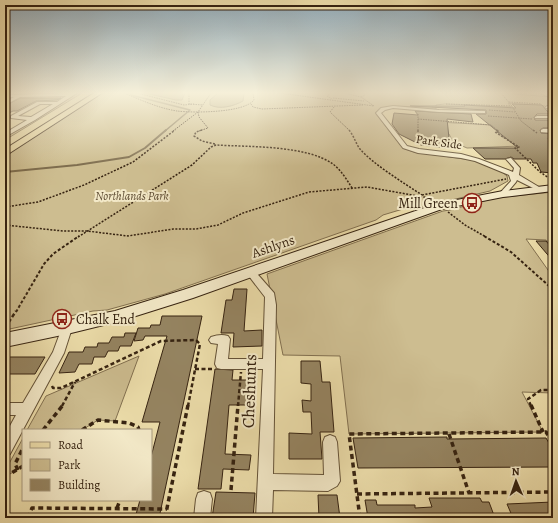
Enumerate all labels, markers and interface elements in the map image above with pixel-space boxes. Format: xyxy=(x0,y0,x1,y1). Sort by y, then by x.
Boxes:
street label: Park Side xyxy=(415,131,463,153)
park label: Northlands Park xyxy=(95,188,169,204)
bus stop icon: Mill Green xyxy=(461,192,483,214)
place label: Mill Green xyxy=(398,194,458,213)
street label: Ashlyns xyxy=(248,230,297,263)
bus stop icon: Chalk End xyxy=(51,308,73,330)
place label: Chalk End xyxy=(76,310,135,329)
street label: Cheshunts xyxy=(237,353,262,429)
legend xyxy=(22,429,152,501)
text: Road xyxy=(58,437,84,453)
text: Park xyxy=(58,457,81,473)
north arrow xyxy=(496,461,536,501)
text: N xyxy=(511,464,520,479)
text: Building xyxy=(58,477,100,493)

